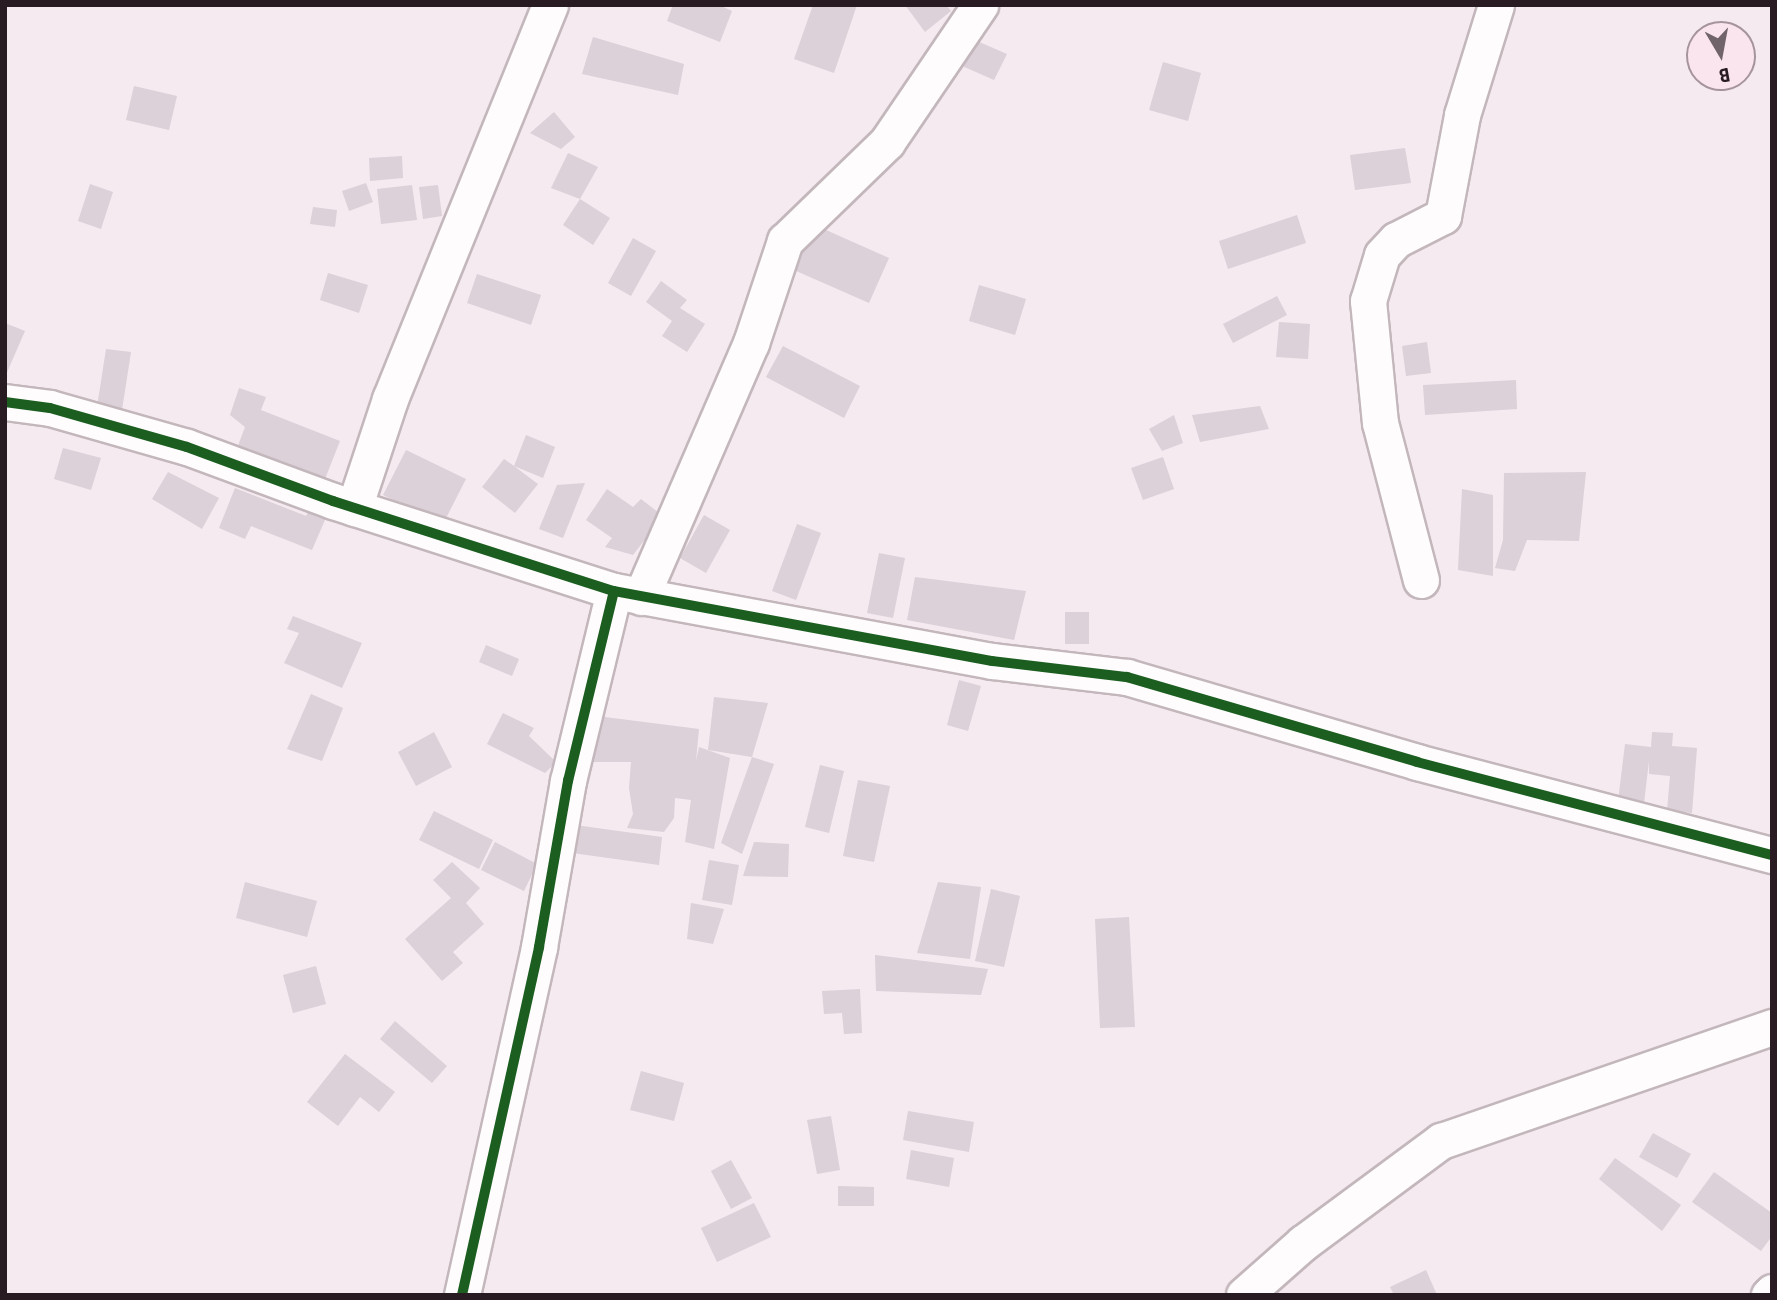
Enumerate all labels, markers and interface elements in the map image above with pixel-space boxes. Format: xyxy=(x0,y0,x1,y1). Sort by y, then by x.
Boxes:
north arrow xyxy=(1686,21,1756,91)
text: B xyxy=(1717,63,1732,87)

